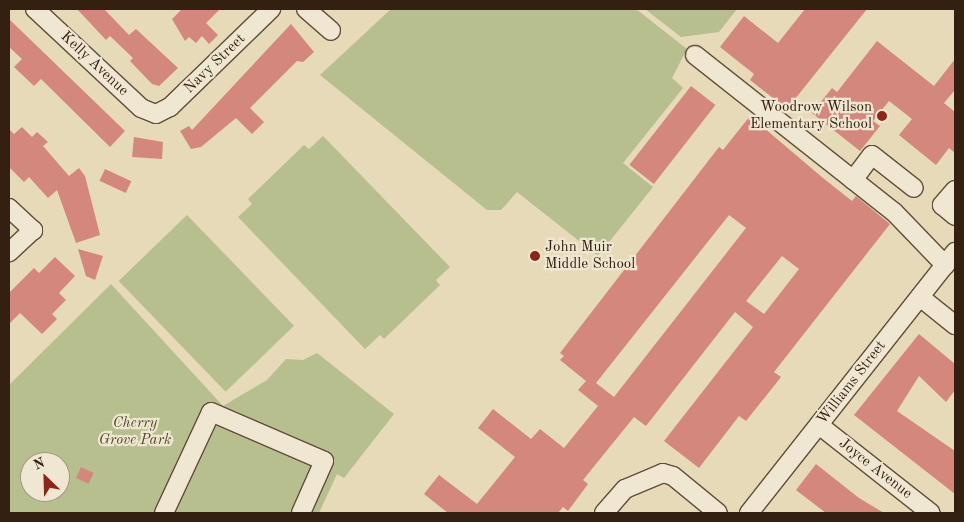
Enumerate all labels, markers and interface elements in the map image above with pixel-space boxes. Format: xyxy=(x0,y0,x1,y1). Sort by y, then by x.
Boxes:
street label: Kelly Avenue xyxy=(56,28,132,100)
street label: Navy Street xyxy=(181,30,249,98)
place label: Woodrow Wilson Elementary School xyxy=(750,98,872,133)
marker: Woodrow Wilson Elementary School xyxy=(876,110,888,122)
place label: John Muir Middle School xyxy=(545,238,635,273)
marker: John Muir Middle School xyxy=(529,250,541,262)
street label: Williams Street xyxy=(814,338,890,428)
park label: Cherry Grove Park xyxy=(99,414,171,449)
street label: Joyce Avenue xyxy=(835,435,915,503)
north arrow xyxy=(20,452,70,502)
text: N xyxy=(32,456,47,473)

